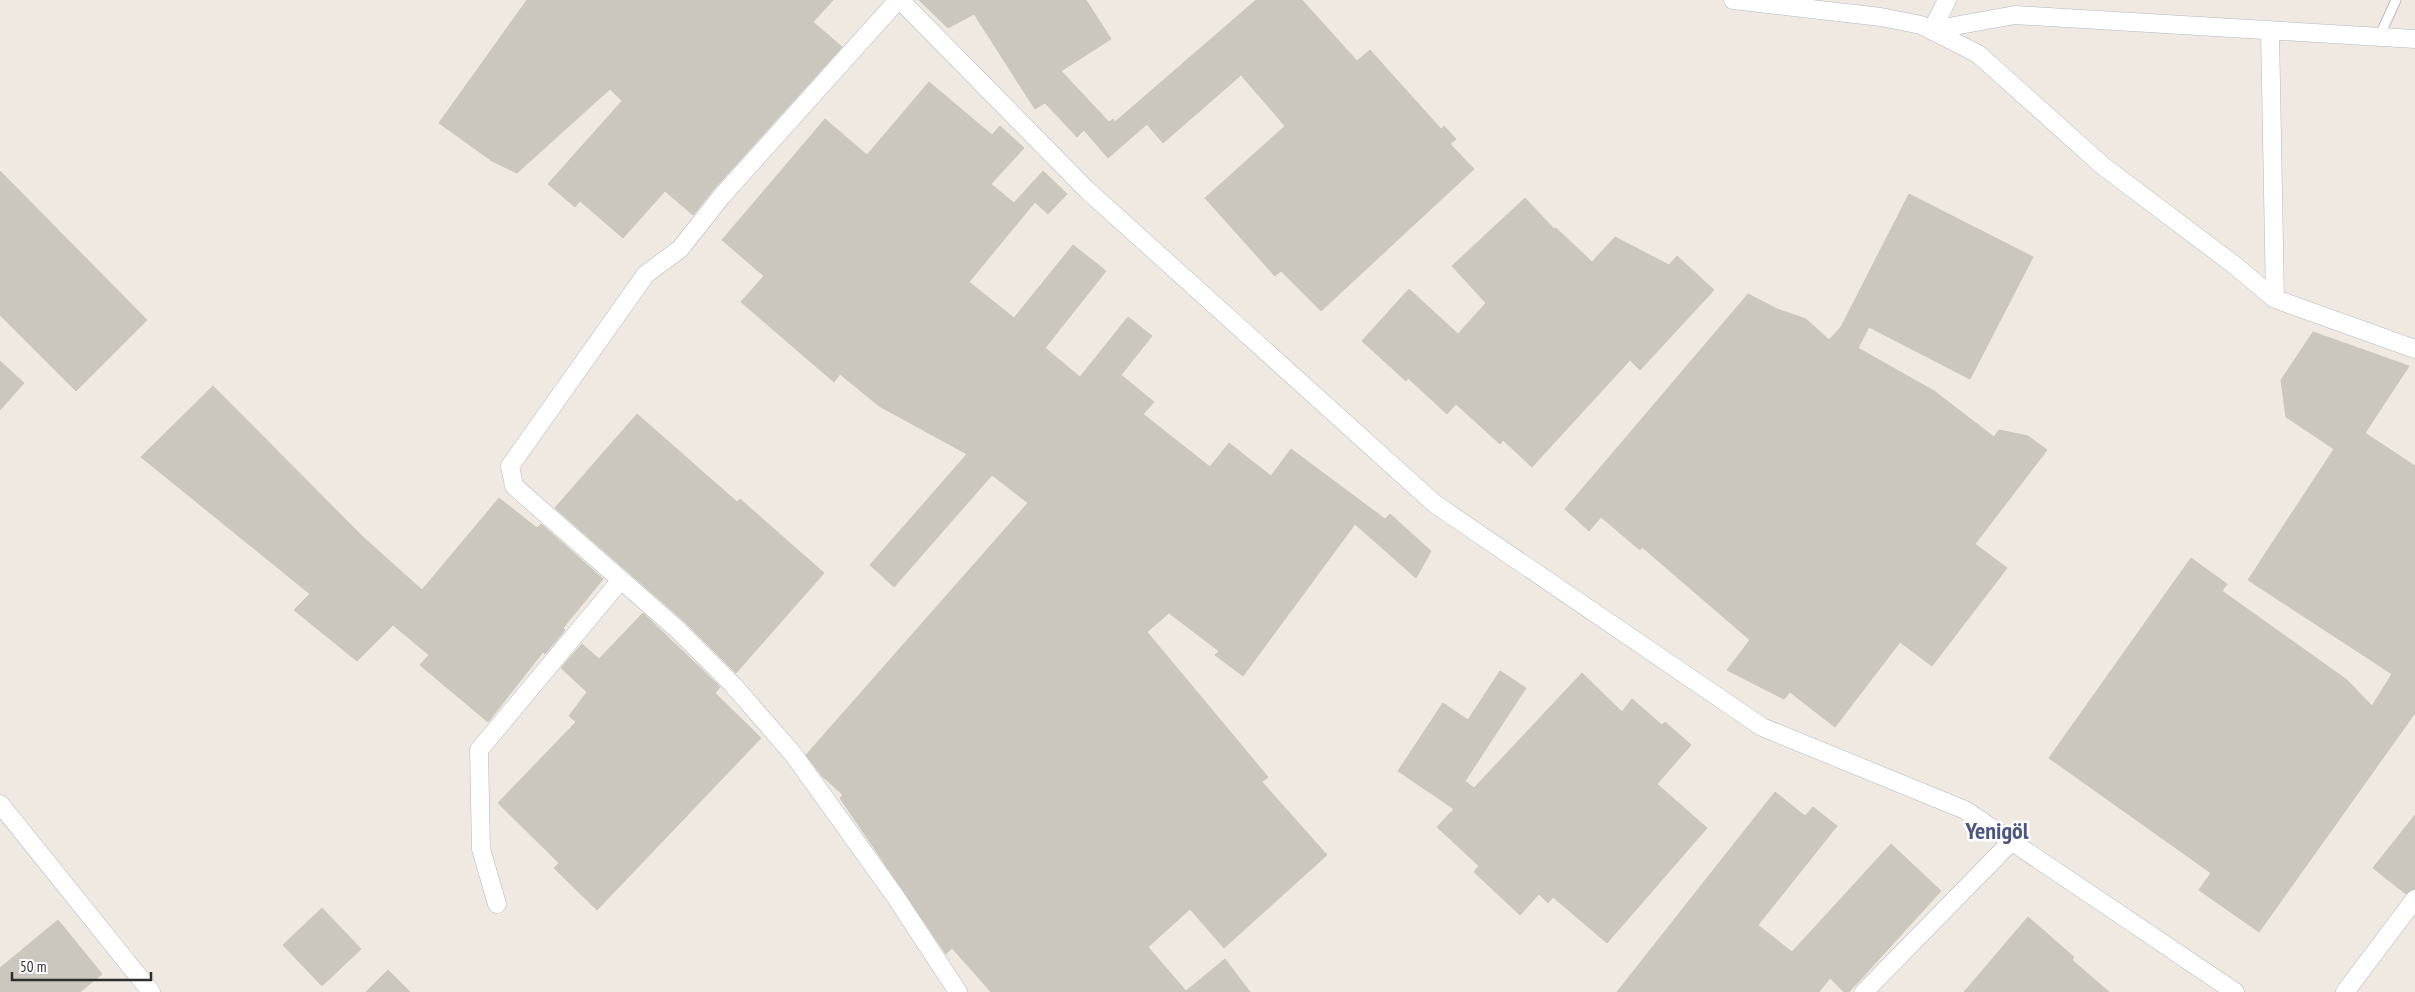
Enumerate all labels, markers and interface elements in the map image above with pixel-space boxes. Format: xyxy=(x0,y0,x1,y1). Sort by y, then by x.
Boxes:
district label: Yenigöl xyxy=(1964,815,2029,846)
scale bar xyxy=(12,950,151,982)
text: 50 m xyxy=(20,957,46,976)

